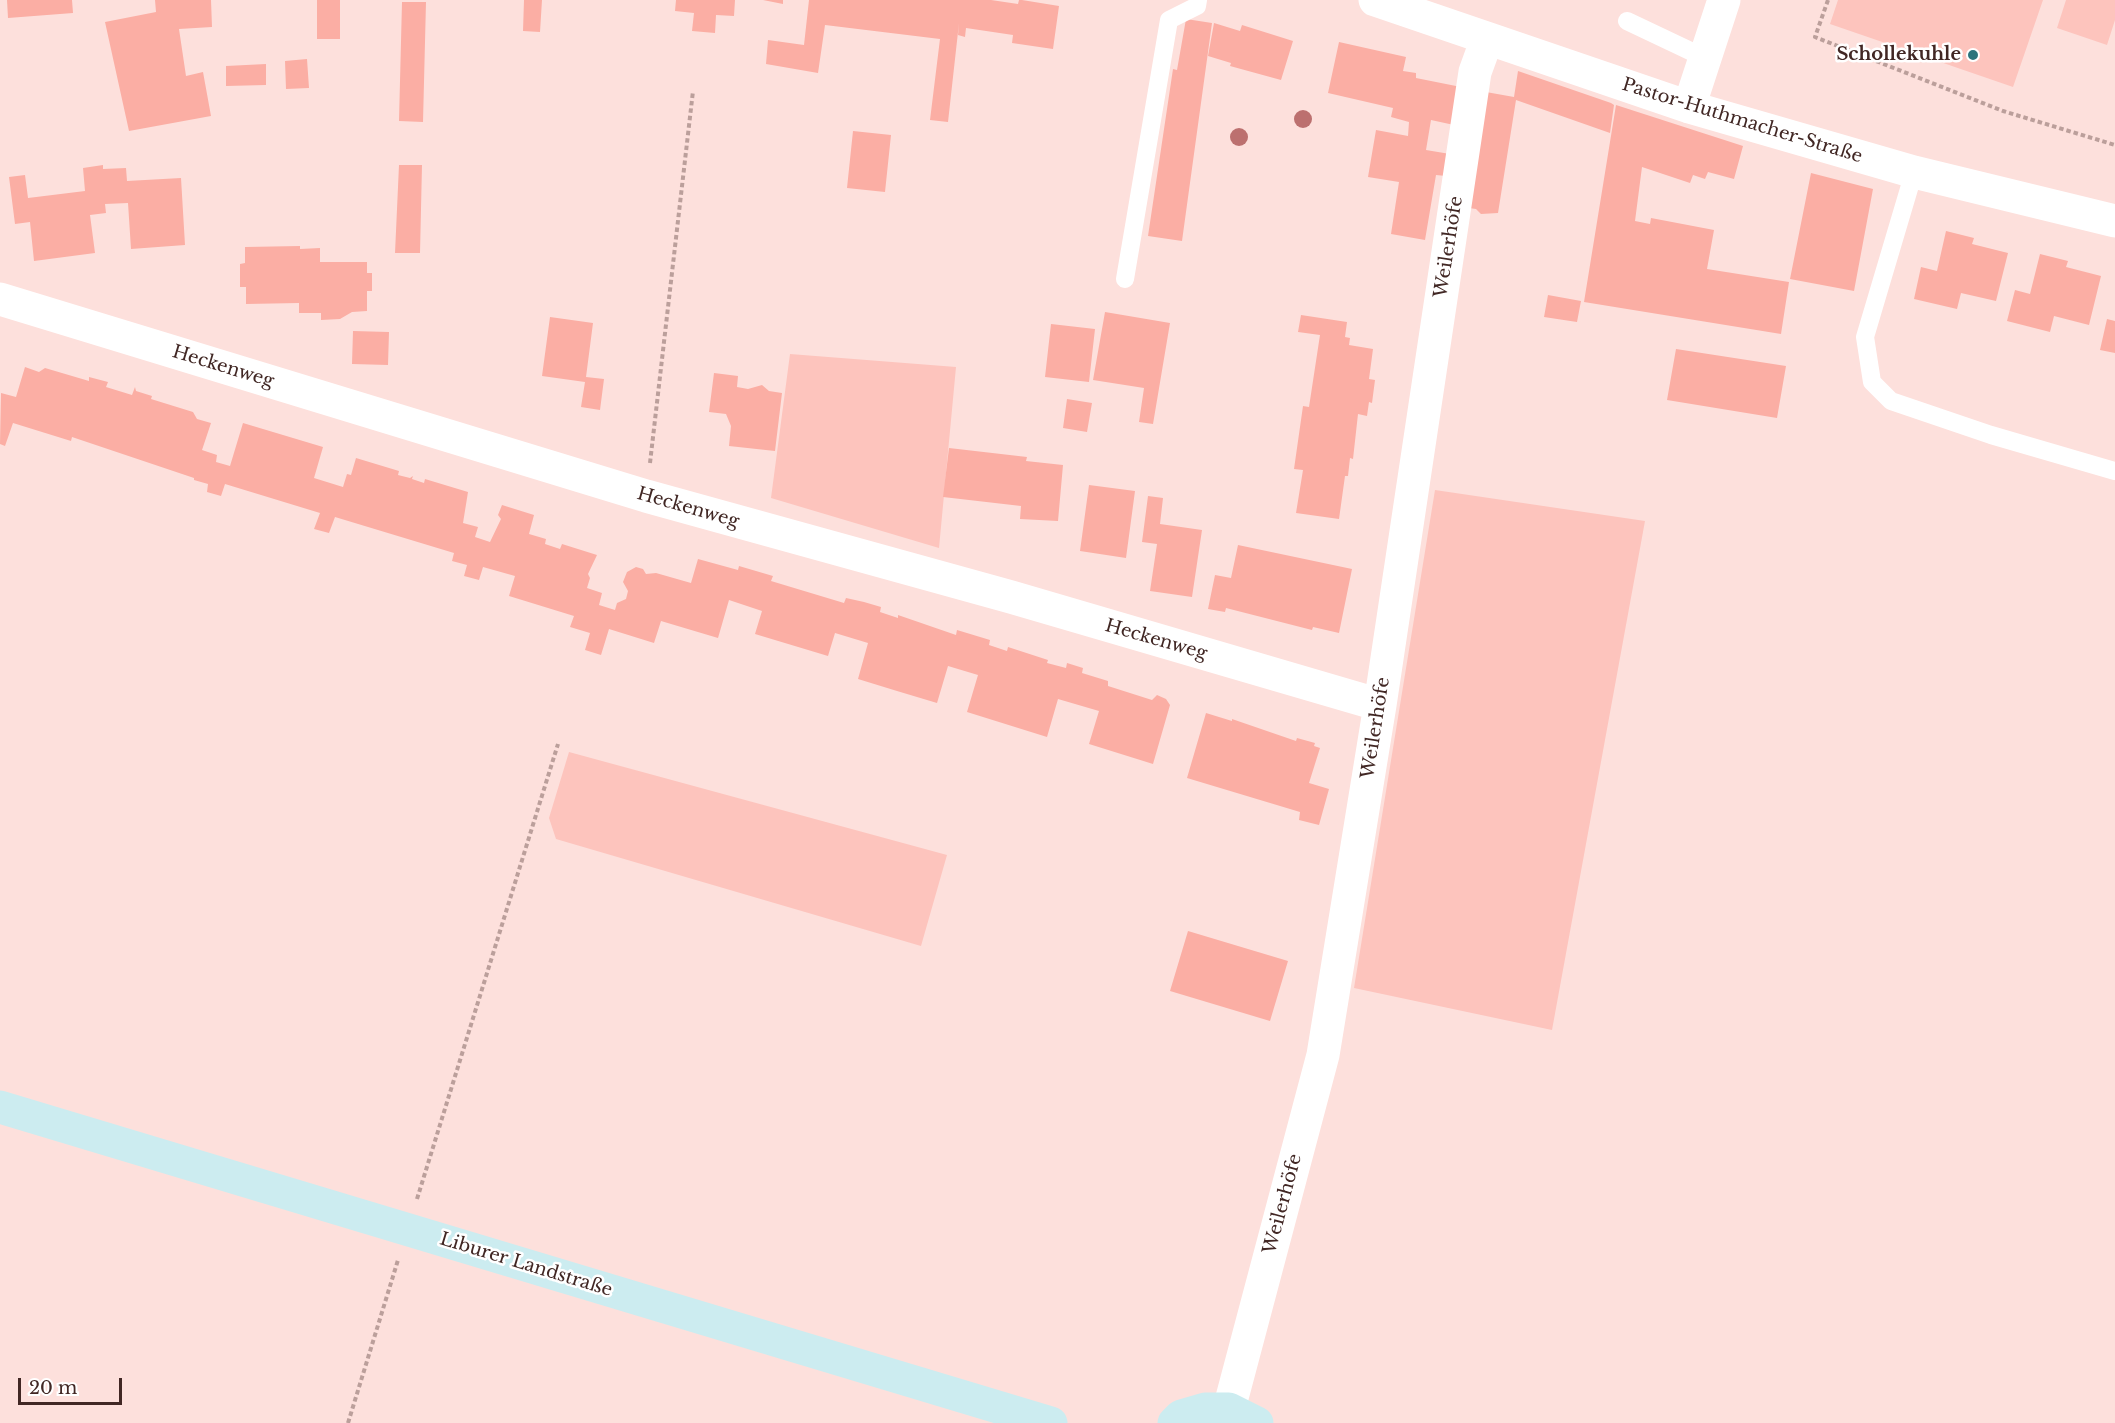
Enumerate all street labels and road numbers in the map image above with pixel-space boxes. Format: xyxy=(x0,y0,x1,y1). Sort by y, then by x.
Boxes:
street label: Pastor-Huthmacher-Straße xyxy=(1619,74,1865,168)
street label: Weilerhöfe xyxy=(1430,195,1468,299)
street label: Heckenweg xyxy=(170,341,276,393)
street label: Heckenweg xyxy=(635,483,741,533)
street label: Heckenweg xyxy=(1103,615,1209,665)
street label: Weilerhöfe xyxy=(1357,676,1395,780)
street label: Weilerhöfe xyxy=(1259,1152,1307,1256)
street label: Liburer Landstraße xyxy=(437,1228,615,1302)

